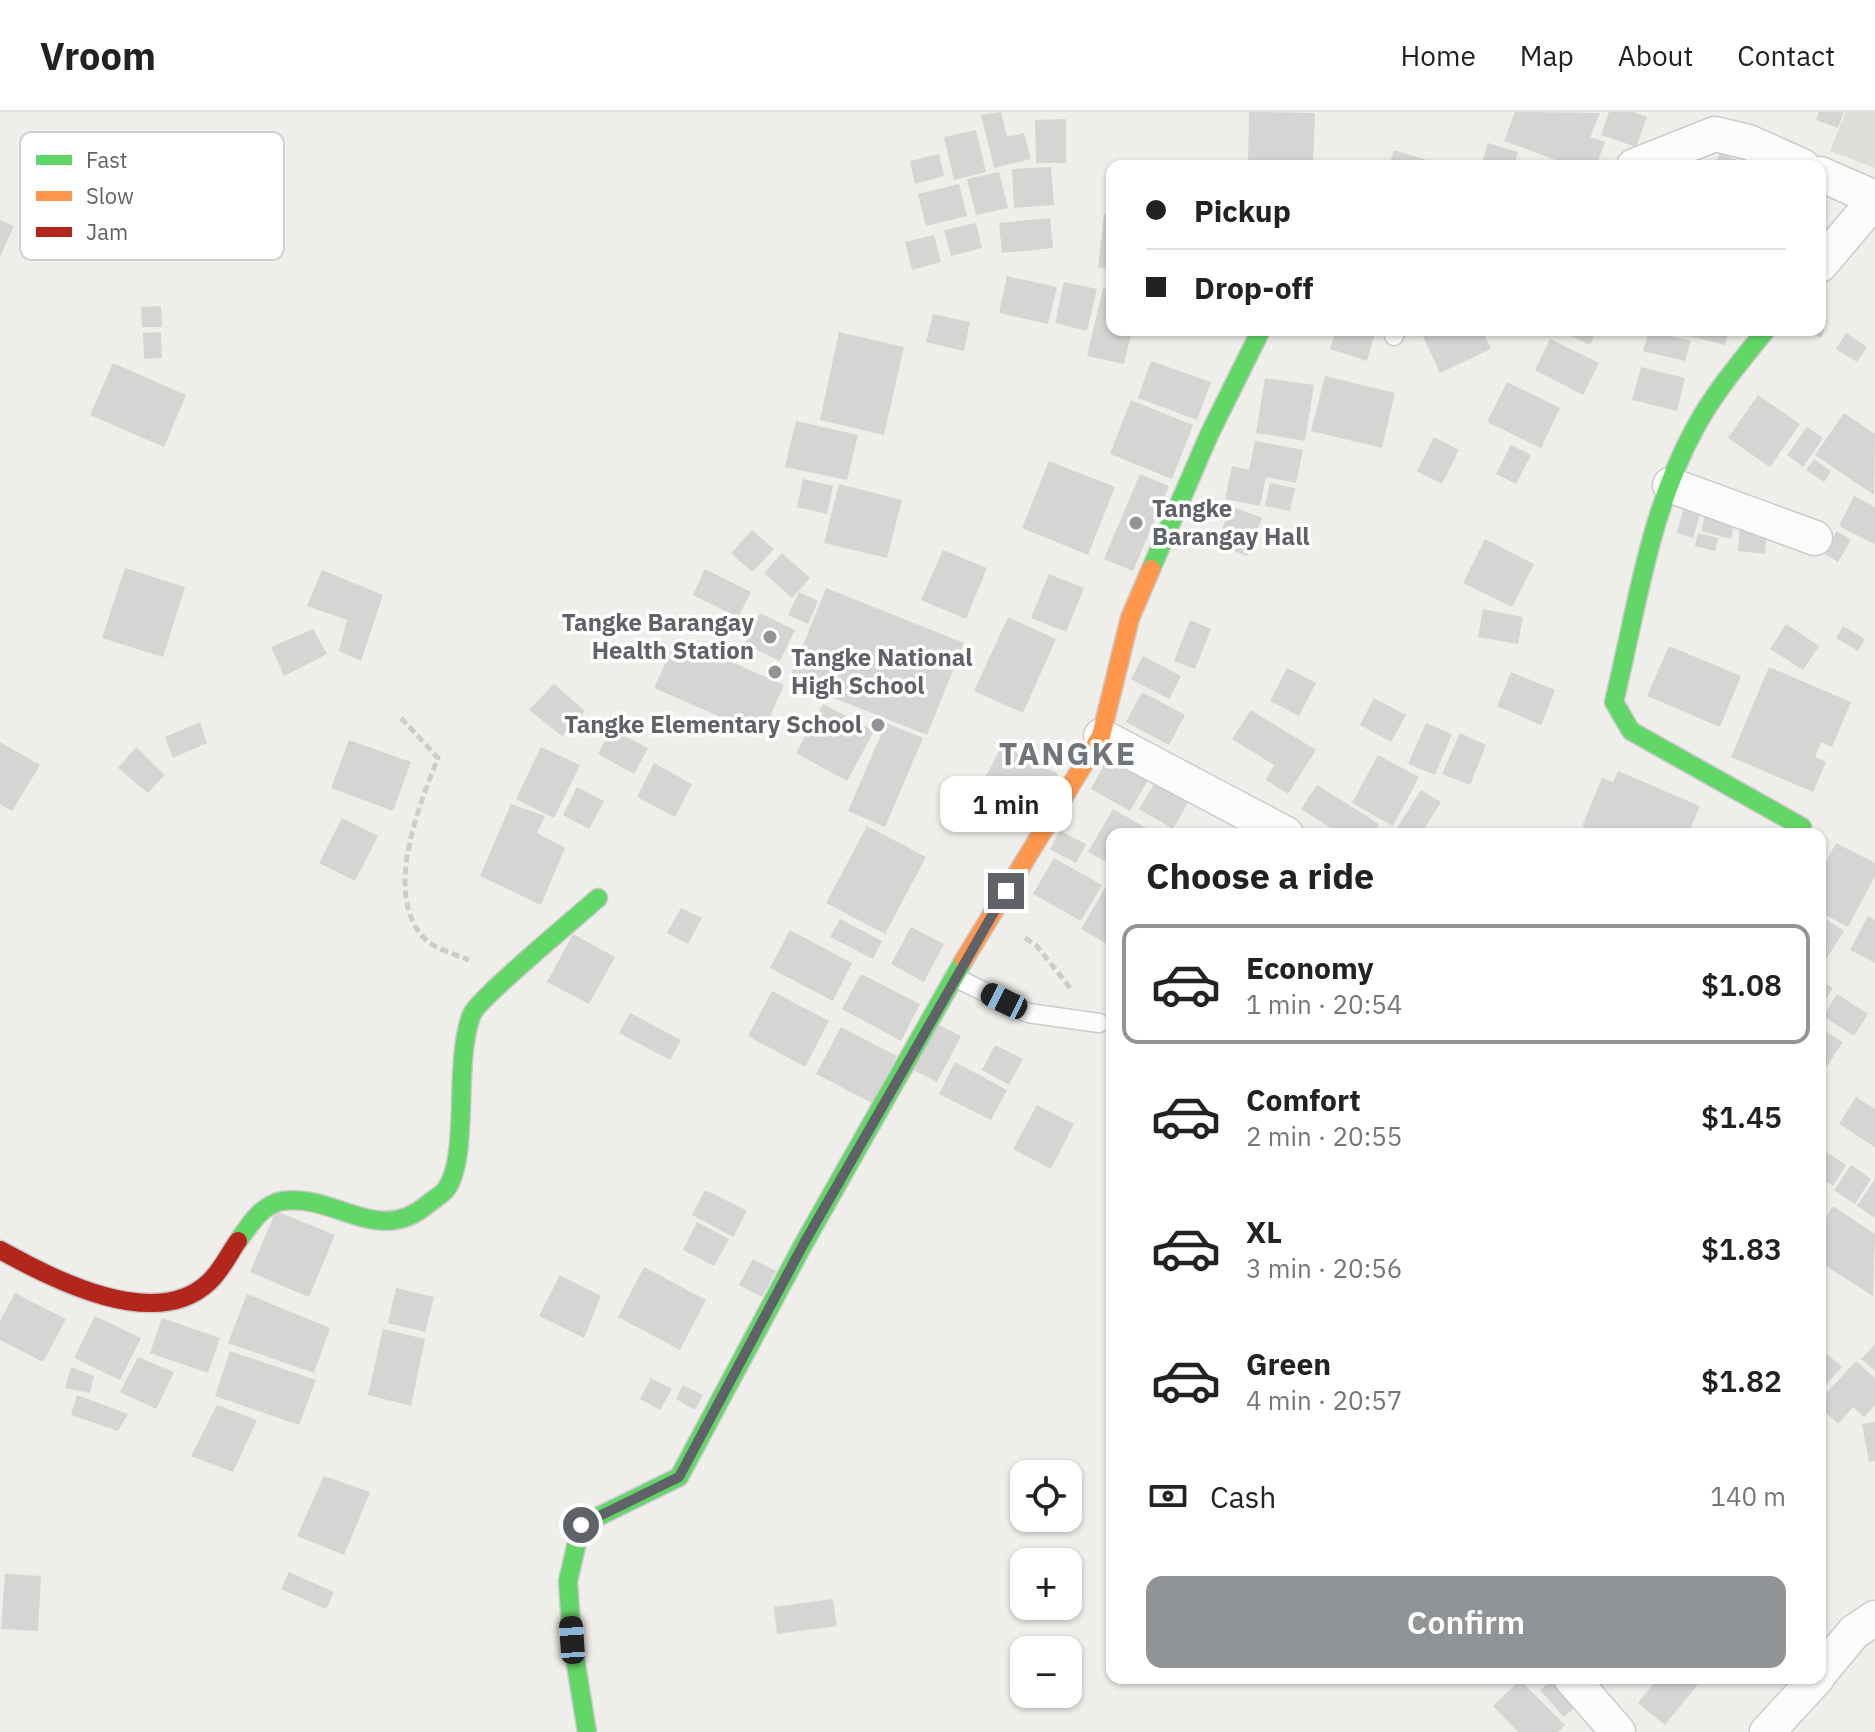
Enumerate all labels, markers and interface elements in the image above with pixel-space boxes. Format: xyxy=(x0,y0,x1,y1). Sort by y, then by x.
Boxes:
text: Vroom xyxy=(40,31,156,80)
text: Home xyxy=(1400,37,1476,74)
text: Map xyxy=(1520,37,1574,74)
text: About xyxy=(1618,37,1693,74)
text: Contact xyxy=(1737,37,1835,74)
legend xyxy=(20,132,284,260)
text: Fast xyxy=(86,145,127,174)
text: Slow xyxy=(86,181,134,210)
text: Pickup xyxy=(1194,191,1291,230)
text: Jam xyxy=(86,217,128,246)
text: Drop-off xyxy=(1194,268,1313,307)
place label: Tangke Barangay Hall xyxy=(1152,492,1310,552)
marker: Tangke Barangay Hall xyxy=(1127,514,1145,532)
place label: Tangke Barangay Health Station xyxy=(562,606,754,666)
marker: Tangke Barangay Health Station xyxy=(761,628,779,646)
place label: Tangke National High School xyxy=(791,641,973,701)
marker: Tangke National High School xyxy=(766,663,784,681)
place label: Tangke Elementary School xyxy=(564,708,862,740)
marker: Tangke Elementary School xyxy=(869,716,887,734)
district label: TANGKE xyxy=(999,732,1137,774)
callout: 1 min xyxy=(940,775,1072,831)
text: 1 min xyxy=(972,787,1040,821)
text: Choose a ride xyxy=(1146,852,1374,899)
route end xyxy=(988,873,1024,909)
icon: car xyxy=(1150,948,1222,1020)
text: Economy xyxy=(1246,948,1374,987)
text: $1.08 xyxy=(1701,965,1782,1004)
car xyxy=(977,980,1031,1022)
text: 1 min · 20:54 xyxy=(1246,987,1402,1021)
icon: car xyxy=(1150,1080,1222,1152)
text: Comfort xyxy=(1246,1080,1361,1119)
text: $1.45 xyxy=(1701,1097,1782,1136)
text: 2 min · 20:55 xyxy=(1246,1119,1402,1153)
icon: car xyxy=(1150,1212,1222,1284)
text: XL xyxy=(1246,1212,1282,1251)
text: $1.83 xyxy=(1701,1229,1782,1268)
text: 3 min · 20:56 xyxy=(1246,1251,1402,1285)
icon: car xyxy=(1150,1344,1222,1416)
text: Green xyxy=(1246,1344,1331,1383)
text: $1.82 xyxy=(1701,1361,1782,1400)
text: 4 min · 20:57 xyxy=(1246,1383,1402,1417)
map controls xyxy=(1010,1460,1082,1708)
button: locate xyxy=(1010,1460,1082,1532)
icon: cash xyxy=(1146,1474,1190,1518)
text: Cash xyxy=(1210,1477,1276,1516)
text: 140 m xyxy=(1710,1479,1786,1513)
route start xyxy=(563,1507,599,1543)
button: + xyxy=(1010,1548,1082,1620)
button: Confirm xyxy=(1146,1576,1786,1668)
car xyxy=(558,1615,586,1665)
button: − xyxy=(1010,1636,1082,1708)

